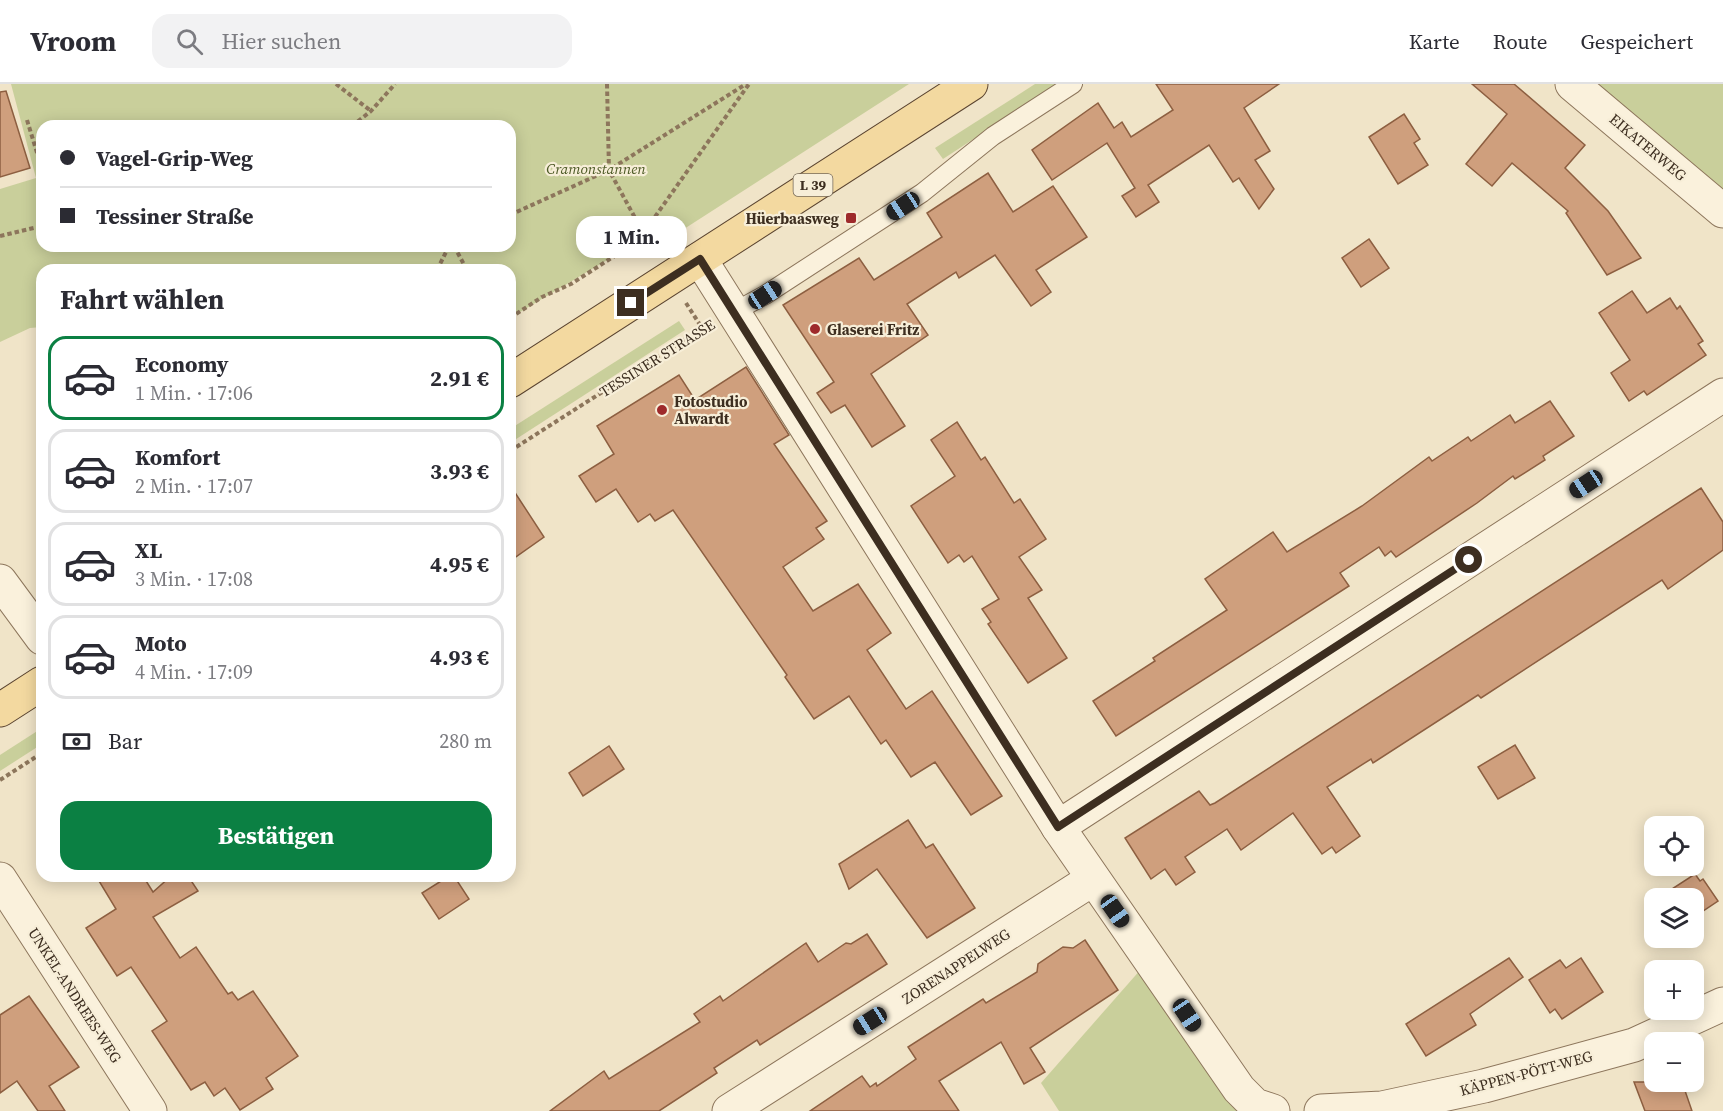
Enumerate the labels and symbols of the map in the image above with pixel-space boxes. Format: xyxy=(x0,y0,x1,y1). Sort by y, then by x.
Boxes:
street label: EIKATERWEG xyxy=(1605,109,1691,185)
park label: Cramonstannen xyxy=(546,158,646,179)
road number: L 39 xyxy=(794,174,832,196)
car xyxy=(883,189,923,223)
place label: Hüerbaasweg xyxy=(745,208,839,229)
marker: Hüerbaasweg xyxy=(844,211,858,225)
callout: 1 Min. xyxy=(576,216,686,258)
car xyxy=(745,278,785,312)
route end xyxy=(617,289,644,316)
street label: TESSINER STRASSE xyxy=(595,314,719,402)
place label: Glaserei Fritz xyxy=(827,319,919,340)
marker: Glaserei Fritz xyxy=(808,322,822,336)
place label: Fotostudio Alwardt xyxy=(674,391,748,429)
marker: Fotostudio Alwardt xyxy=(655,403,669,417)
car xyxy=(1566,467,1606,501)
route start xyxy=(1455,546,1482,573)
car xyxy=(1097,891,1133,931)
street label: UNKEL-ANDREES-WEG xyxy=(23,923,127,1067)
street label: ZORENAPPELWEG xyxy=(898,923,1014,1009)
car xyxy=(1169,995,1205,1035)
car xyxy=(850,1004,890,1038)
street label: KÄPPEN-PÖTT-WEG xyxy=(1457,1045,1595,1101)

